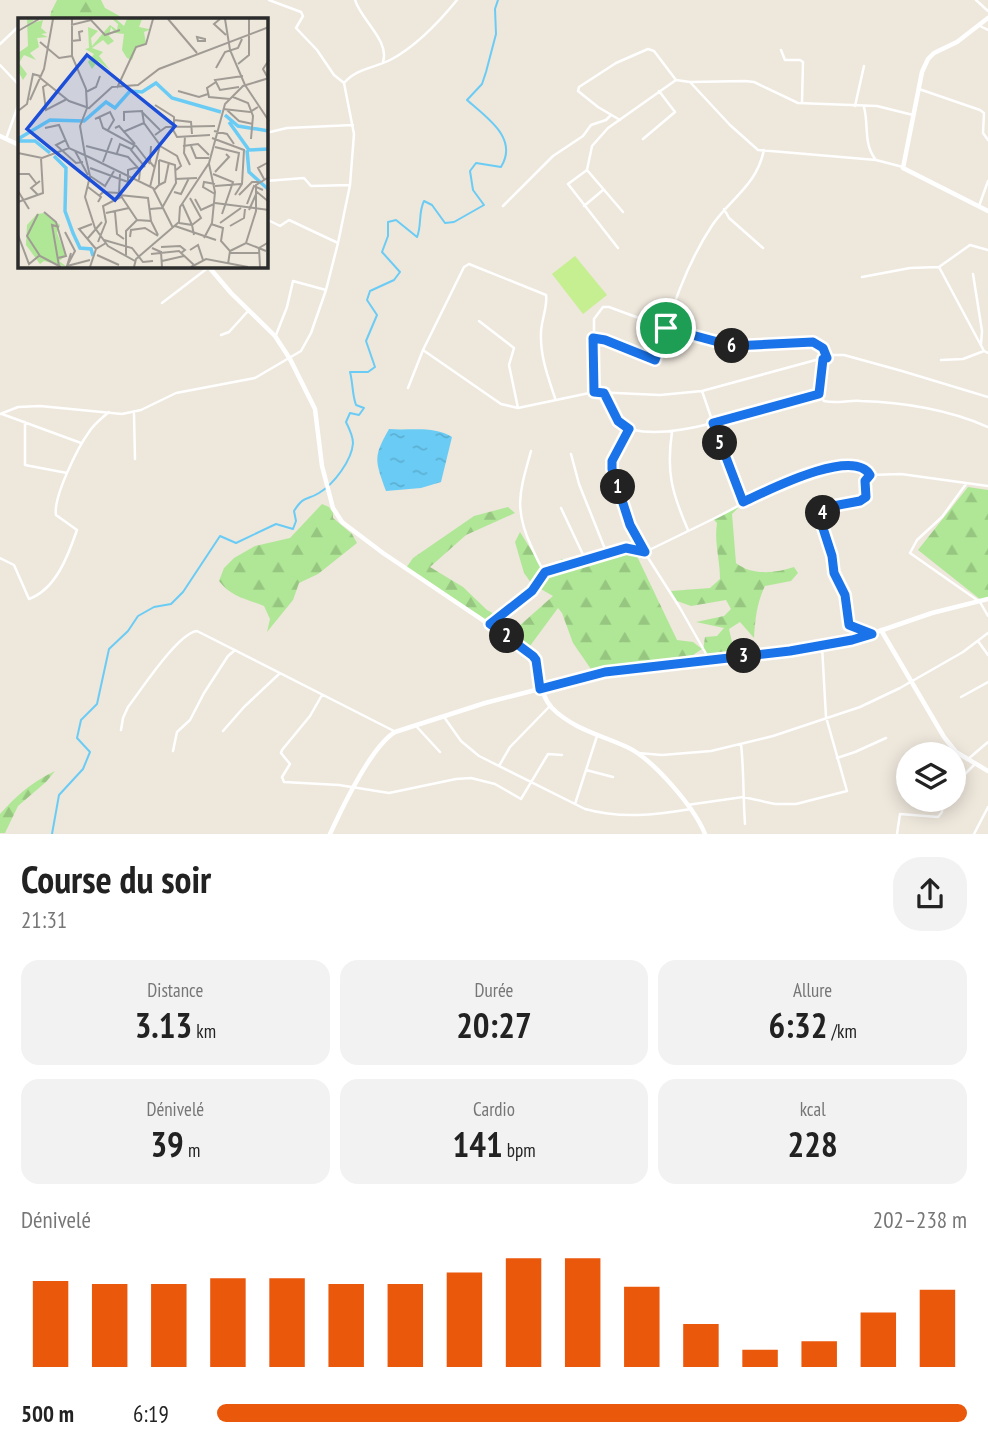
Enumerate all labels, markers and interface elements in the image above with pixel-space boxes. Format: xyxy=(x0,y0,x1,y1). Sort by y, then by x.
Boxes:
inset map xyxy=(18,18,268,268)
pin xyxy=(636,298,696,358)
icon: arrive xyxy=(647,309,685,347)
pin: 6 xyxy=(714,328,750,364)
text: 6 xyxy=(727,333,736,357)
pin: 5 xyxy=(702,426,738,460)
text: 5 xyxy=(715,430,724,454)
pin: 1 xyxy=(600,470,636,504)
text: 1 xyxy=(613,474,622,498)
pin: 4 xyxy=(806,496,840,530)
text: 4 xyxy=(818,500,827,524)
pin: 2 xyxy=(490,618,524,654)
text: 2 xyxy=(502,623,511,647)
pin: 3 xyxy=(726,638,762,674)
text: 3 xyxy=(739,643,748,667)
map controls xyxy=(896,742,966,812)
button: layers xyxy=(896,742,966,812)
text: Course du soir xyxy=(21,854,211,903)
button: share xyxy=(893,857,967,931)
text: 21:31 xyxy=(21,905,67,934)
text: Distance xyxy=(147,978,203,1002)
text: Durée xyxy=(475,978,513,1002)
text: Allure xyxy=(793,978,832,1002)
text: 3.13 xyxy=(135,1002,192,1048)
text: 20:27 xyxy=(456,1002,532,1048)
text: 6:32 xyxy=(768,1002,827,1048)
text: km xyxy=(192,1019,216,1043)
text: /km xyxy=(827,1019,857,1043)
text: Dénivelé xyxy=(146,1097,204,1121)
text: Cardio xyxy=(473,1097,515,1121)
text: kcal xyxy=(800,1097,826,1121)
text: 39 xyxy=(150,1121,184,1167)
text: 141 xyxy=(452,1121,503,1167)
text: 228 xyxy=(788,1121,838,1167)
text: m xyxy=(184,1138,200,1162)
text: bpm xyxy=(503,1138,536,1162)
text: Dénivelé xyxy=(21,1205,91,1234)
text: 202–238 m xyxy=(873,1205,967,1234)
text: 500 m xyxy=(21,1399,74,1428)
text: 6:19 xyxy=(133,1399,169,1428)

